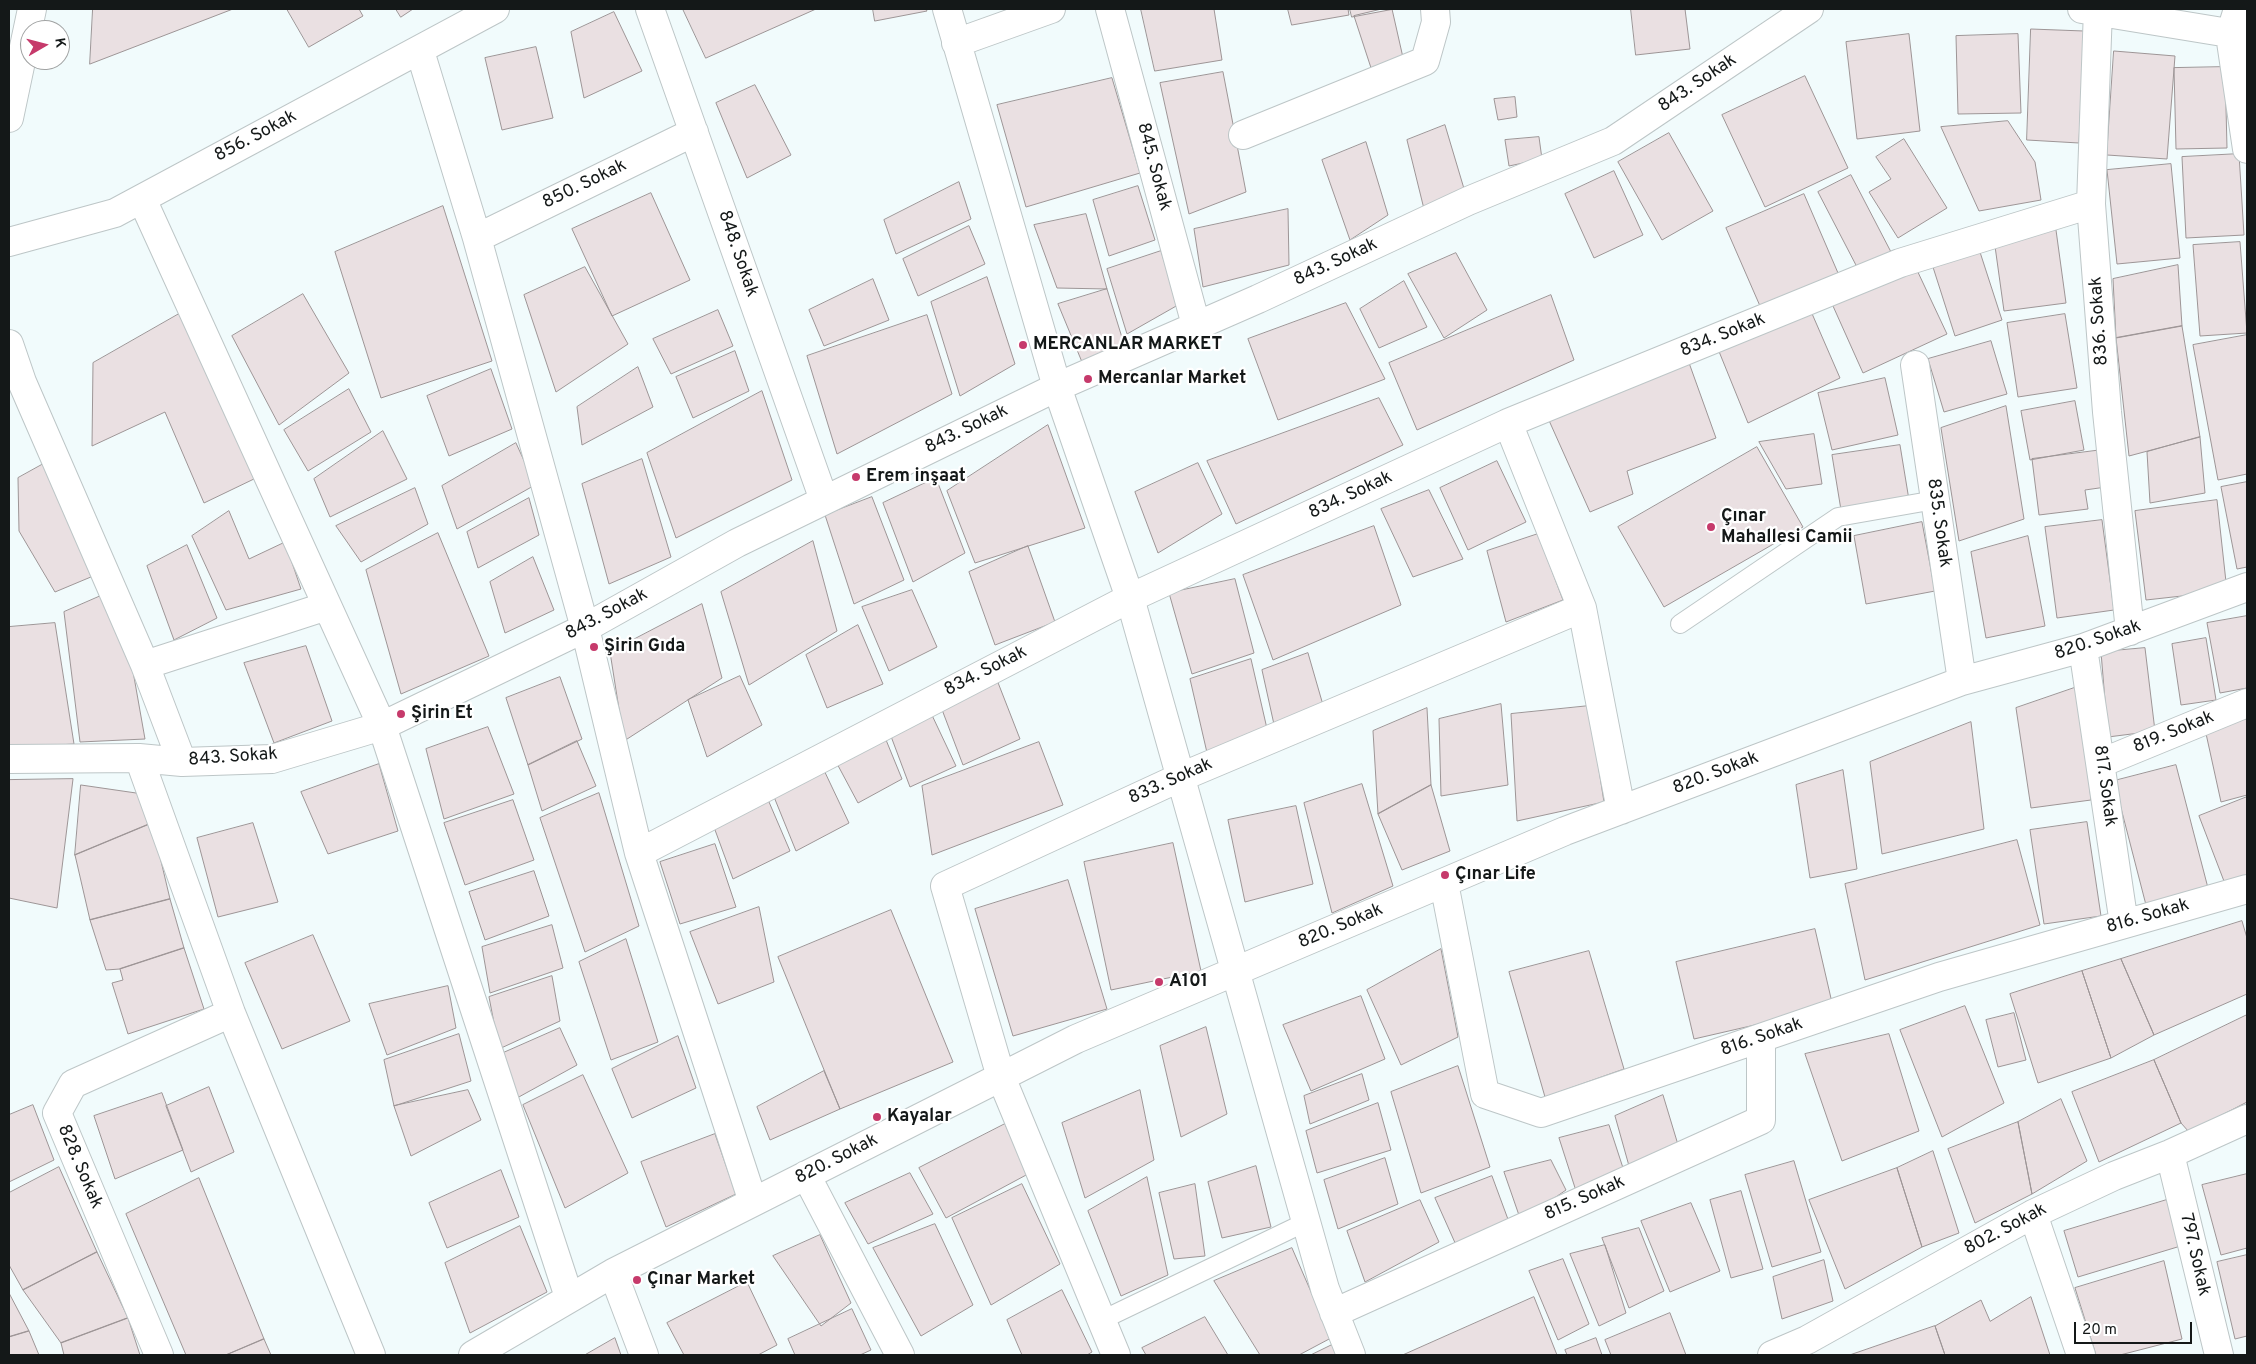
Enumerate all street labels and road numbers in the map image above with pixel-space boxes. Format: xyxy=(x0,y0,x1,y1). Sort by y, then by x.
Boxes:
street label: 843. Sokak xyxy=(1655,50,1741,118)
street label: 856. Sokak xyxy=(211,106,301,168)
street label: 845. Sokak xyxy=(1131,121,1175,213)
street label: 850. Sokak xyxy=(540,155,630,215)
street label: 848. Sokak xyxy=(712,208,762,300)
street label: 843. Sokak xyxy=(1291,234,1381,292)
street label: 836. Sokak xyxy=(2086,276,2114,366)
street label: 834. Sokak xyxy=(1677,309,1769,363)
street label: 843. Sokak xyxy=(922,401,1012,459)
street label: 834. Sokak xyxy=(1306,467,1396,525)
street label: 835. Sokak xyxy=(1921,477,1955,569)
street label: 843. Sokak xyxy=(562,584,652,646)
street label: 820. Sokak xyxy=(2052,616,2144,666)
street label: 834. Sokak xyxy=(941,642,1031,702)
street label: 819. Sokak xyxy=(2130,707,2218,759)
street label: 843. Sokak xyxy=(187,744,279,772)
street label: 817. Sokak xyxy=(2088,744,2120,828)
street label: 820. Sokak xyxy=(1670,748,1762,800)
street label: 833. Sokak xyxy=(1126,754,1216,810)
street label: 816. Sokak xyxy=(2104,895,2192,939)
street label: 820. Sokak xyxy=(1295,899,1387,955)
street label: 816. Sokak xyxy=(1718,1014,1806,1062)
street label: 828. Sokak xyxy=(52,1122,106,1212)
street label: 820. Sokak xyxy=(792,1130,882,1190)
street label: 815. Sokak xyxy=(1541,1172,1629,1226)
street label: 802. Sokak xyxy=(1961,1199,2051,1261)
street label: 797. Sokak xyxy=(2174,1212,2214,1298)

